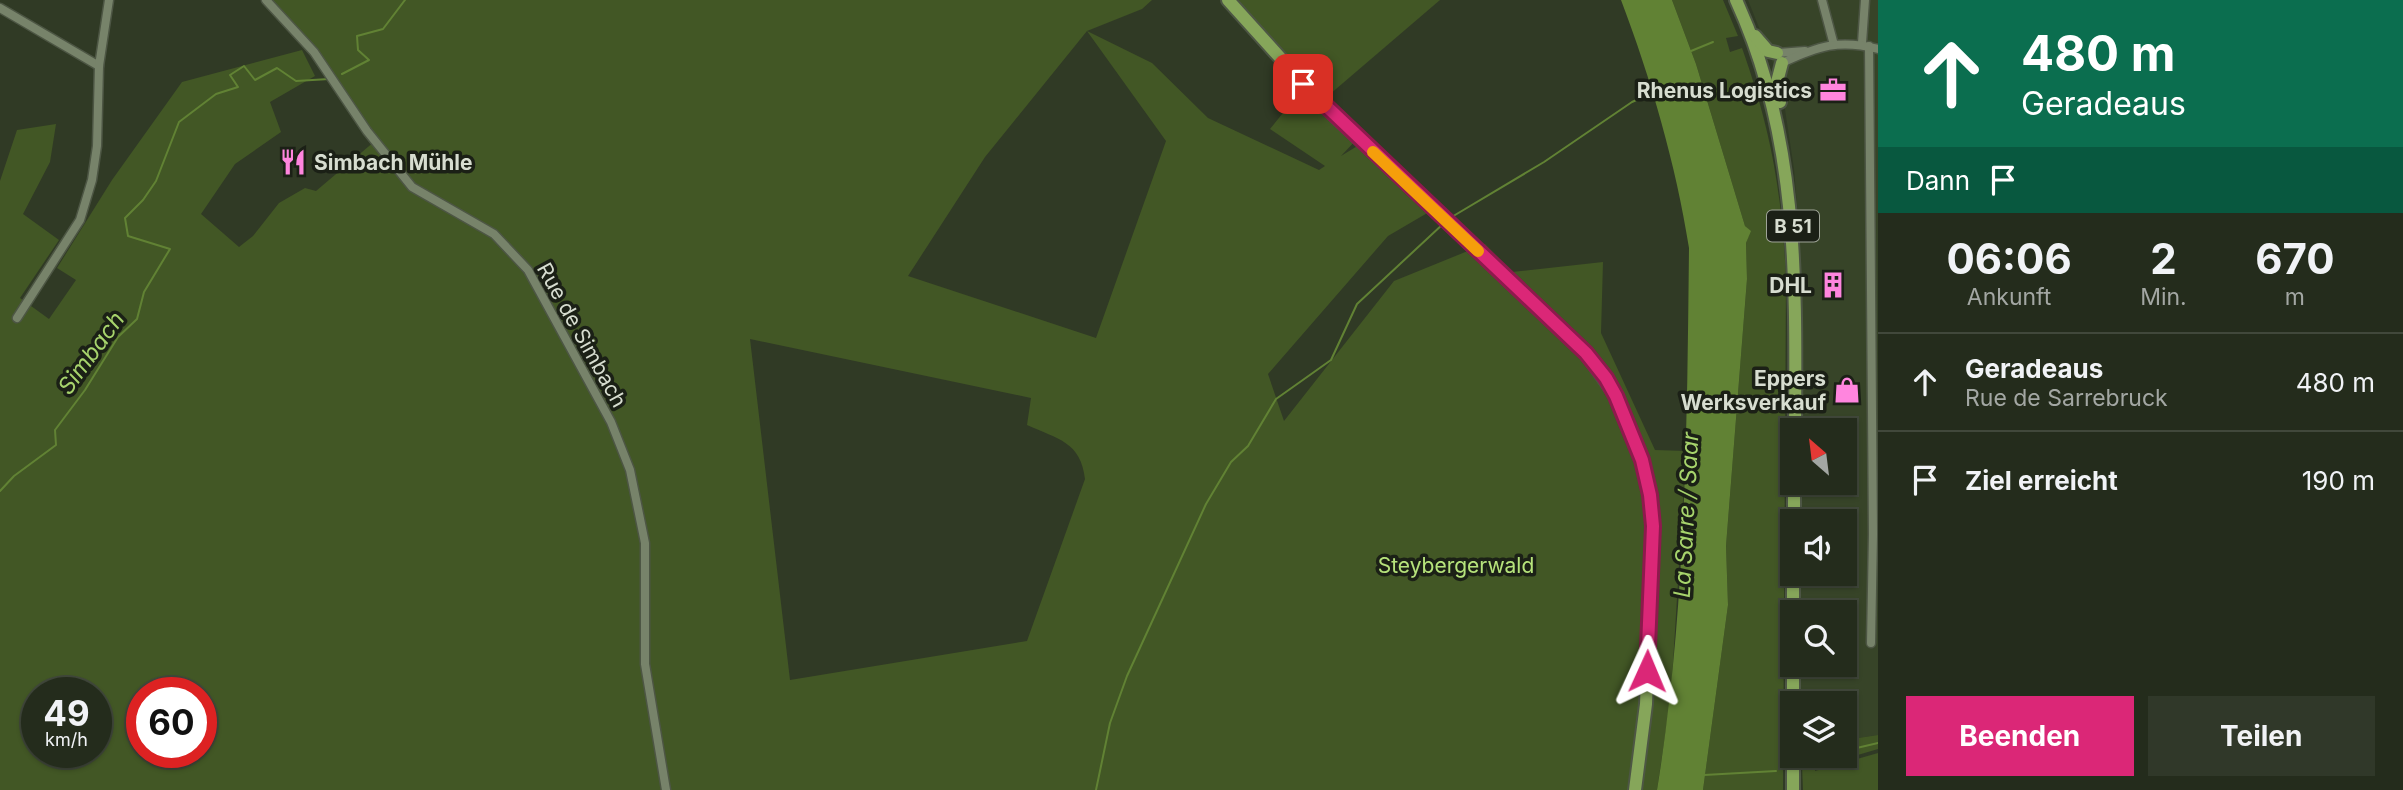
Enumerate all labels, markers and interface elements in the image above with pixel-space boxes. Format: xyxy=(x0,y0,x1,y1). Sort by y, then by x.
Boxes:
text: 480 m xyxy=(2021,24,2175,83)
icon: ahead xyxy=(1906,28,1997,119)
pin xyxy=(1273,54,1333,114)
icon: arrive xyxy=(1284,65,1322,103)
office icon: Rhenus Logistics xyxy=(1818,75,1848,105)
place label: Rhenus Logistics xyxy=(1637,78,1812,103)
text: Geradeaus xyxy=(2021,84,2186,123)
restaurant icon: Simbach Mühle xyxy=(278,147,308,177)
place label: Simbach Mühle xyxy=(314,150,473,175)
icon: arrive xyxy=(1984,161,2022,199)
text: Dann xyxy=(1906,165,1970,196)
road number: B 51 xyxy=(1767,210,1819,242)
text: 06:06 xyxy=(1946,233,2072,284)
text: 2 xyxy=(2150,233,2177,284)
text: 670 xyxy=(2255,233,2335,284)
street label: Rue de Simbach xyxy=(532,258,632,412)
building icon: DHL xyxy=(1818,270,1848,300)
place label: DHL xyxy=(1769,273,1812,298)
text: Ankunft xyxy=(1967,283,2051,311)
text: Min. xyxy=(2140,283,2187,311)
text: m xyxy=(2285,283,2305,311)
water label: Simbach xyxy=(52,306,130,400)
text: Geradeaus xyxy=(1965,353,2103,384)
icon: ahead xyxy=(1906,363,1944,401)
place label: Eppers Werksverkauf xyxy=(1681,366,1827,415)
text: 480 m xyxy=(2296,367,2375,398)
shop icon: Eppers Werksverkauf xyxy=(1832,375,1862,405)
text: Rue de Sarrebruck xyxy=(1965,384,2168,412)
north arrow xyxy=(1780,418,1857,495)
map controls xyxy=(1780,418,1857,768)
water label: La Sarre / Saar xyxy=(1668,430,1704,599)
icon: arrive xyxy=(1906,461,1944,499)
text: Ziel erreicht xyxy=(1965,465,2118,496)
text: 190 m xyxy=(2302,465,2375,496)
button: sound xyxy=(1780,509,1857,586)
park label: Steybergerwald xyxy=(1378,553,1534,578)
button: search xyxy=(1780,600,1857,677)
position arrow xyxy=(1610,634,1684,708)
speed limit sign: 60 xyxy=(126,677,217,768)
button: layers xyxy=(1780,691,1857,768)
text: 49 xyxy=(43,692,90,734)
button: Beenden xyxy=(1906,696,2134,776)
button: Teilen xyxy=(2148,696,2375,776)
text: km/h xyxy=(45,729,88,750)

